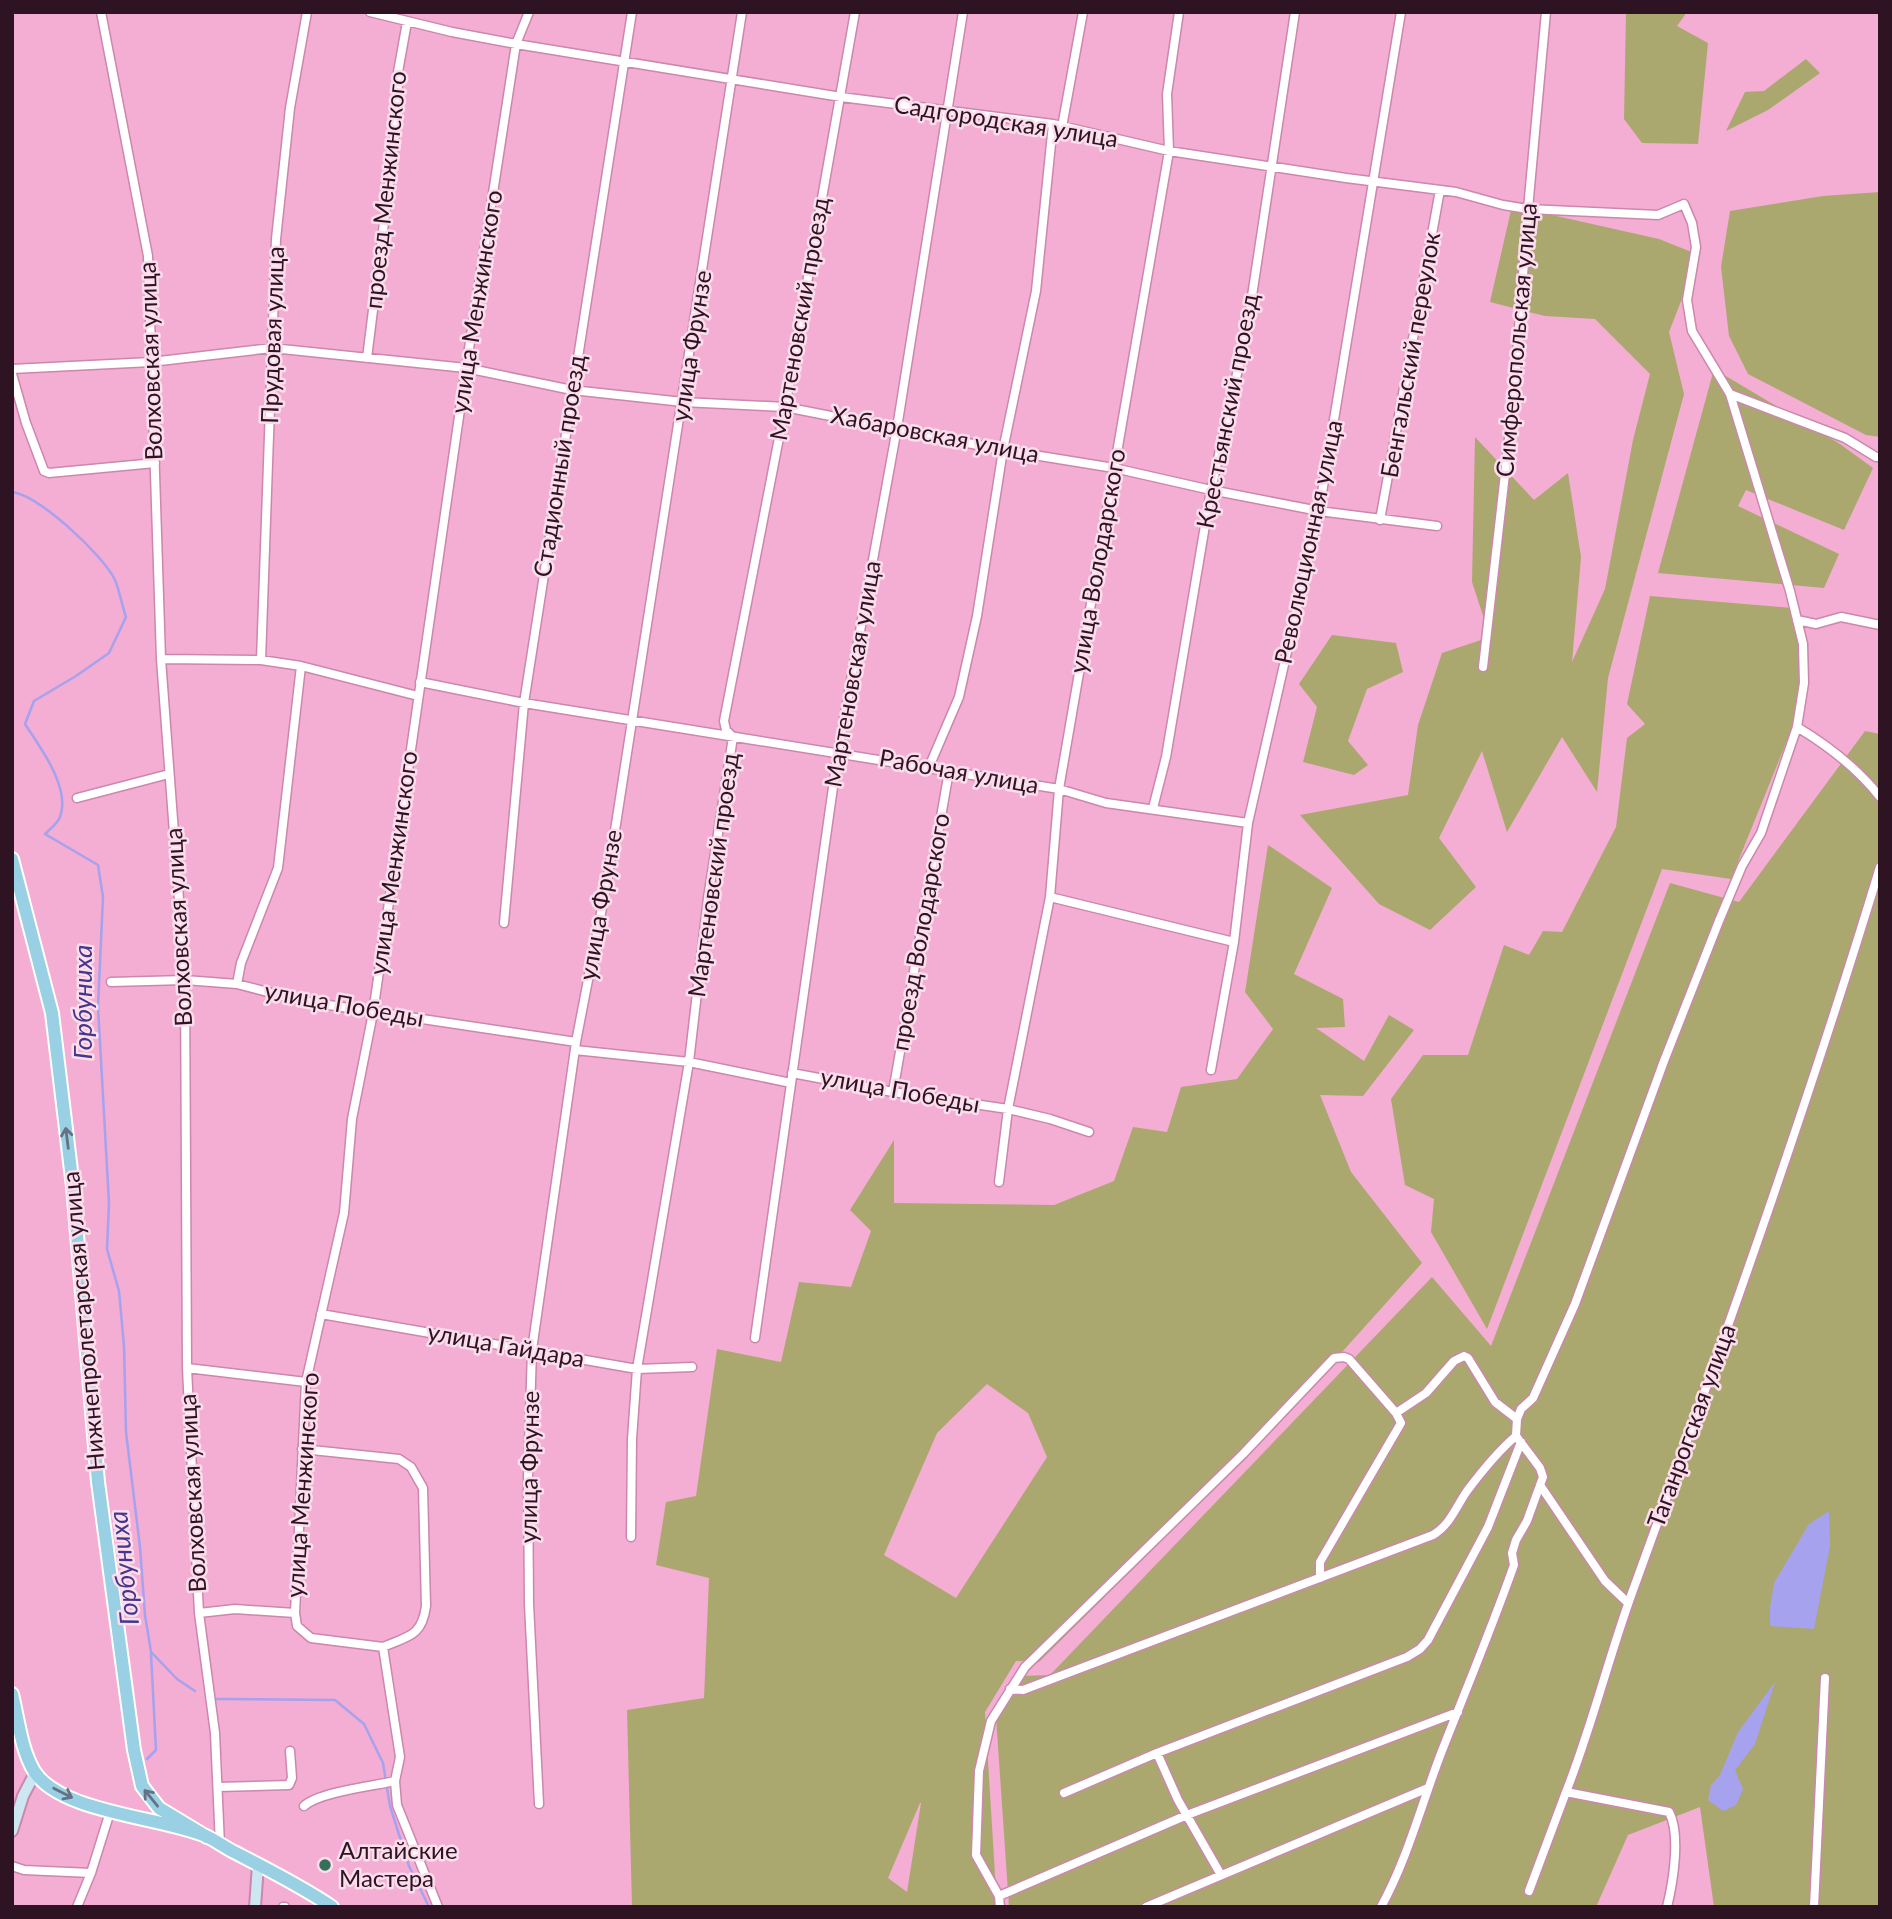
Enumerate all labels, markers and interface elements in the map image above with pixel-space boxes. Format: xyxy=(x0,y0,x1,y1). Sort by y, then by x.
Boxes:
street label: проезд Менжинского xyxy=(358,69,411,310)
street label: Садгородская улица xyxy=(892,88,1120,153)
street label: улица Менжинского xyxy=(444,188,508,416)
street label: Мартеновский проезд xyxy=(763,195,834,443)
street label: Симферопольская улица xyxy=(1489,202,1542,478)
street label: Бенгальский переулок xyxy=(1374,229,1446,480)
street label: Прудовая улица xyxy=(254,246,289,424)
street label: Волховская улица xyxy=(132,261,167,461)
street label: улица Фрунзе xyxy=(664,268,717,423)
street label: Крестьянский проезд xyxy=(1190,291,1264,531)
street label: Стадионный проезд xyxy=(527,352,590,579)
street label: Хабаровская улица xyxy=(829,399,1042,468)
street label: Революционная улица xyxy=(1267,417,1348,666)
street label: улица Володарского xyxy=(1062,446,1131,675)
street label: Мартеновская улица xyxy=(817,558,886,789)
street label: Рабочая улица xyxy=(877,742,1041,799)
street label: улица Менжинского xyxy=(362,749,423,977)
street label: Мартеновский проезд xyxy=(681,750,744,999)
street label: проезд Володарского xyxy=(884,811,955,1053)
street label: Волховская улица xyxy=(158,827,197,1027)
street label: улица Фрунзе xyxy=(572,827,627,982)
water label: Горбуниха xyxy=(66,945,98,1059)
street label: улица Победы xyxy=(262,975,426,1032)
street label: улица Победы xyxy=(818,1061,982,1118)
one-way arrow xyxy=(60,1127,73,1150)
street label: Нижнепролетарская улица xyxy=(55,1170,110,1472)
street label: улица Гайдара xyxy=(425,1316,587,1373)
street label: Таганрогская улица xyxy=(1640,1320,1741,1531)
street label: улица Менжинского xyxy=(279,1371,324,1599)
street label: улица Фрунзе xyxy=(513,1390,544,1544)
street label: Волховская улица xyxy=(172,1393,211,1593)
water label: Горбуниха xyxy=(101,1509,145,1627)
one-way arrow xyxy=(52,1787,73,1801)
one-way arrow xyxy=(144,1790,159,1808)
place label: Алтайские Мастера xyxy=(339,1835,458,1892)
marker: Алтайские Мастера xyxy=(317,1857,333,1873)

